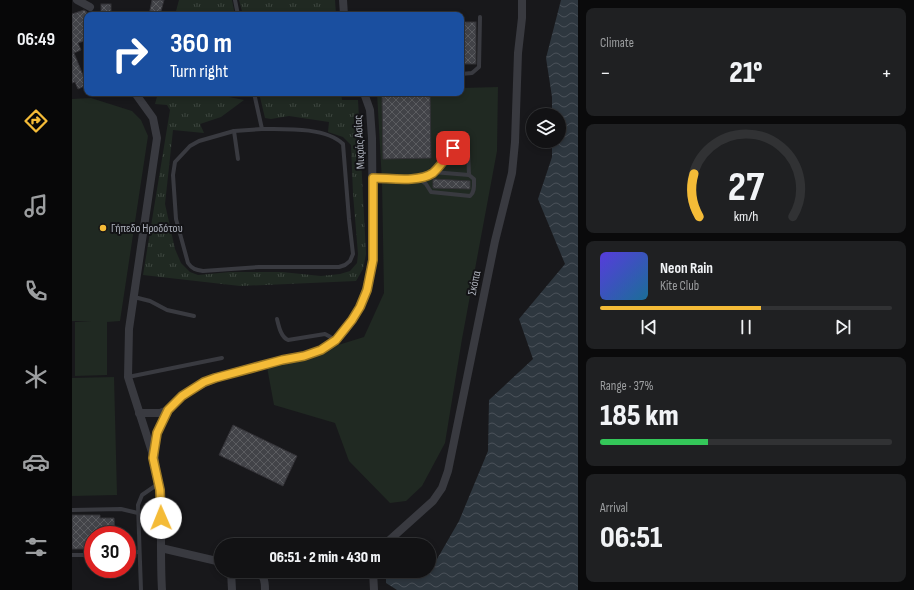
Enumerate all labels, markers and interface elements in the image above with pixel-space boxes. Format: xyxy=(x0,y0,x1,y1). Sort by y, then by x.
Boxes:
text: 360 m xyxy=(170,27,232,60)
icon: right xyxy=(104,28,156,80)
text: 06:49 xyxy=(17,29,55,50)
text: Climate xyxy=(600,35,634,51)
text: 21° xyxy=(729,55,763,91)
text: − xyxy=(600,60,611,87)
text: + xyxy=(881,60,892,87)
text: Turn right xyxy=(170,61,228,82)
icon: directions xyxy=(22,107,50,135)
map controls xyxy=(526,108,566,148)
button: layers xyxy=(526,108,566,148)
street label: Μικράς Ασίας xyxy=(351,114,368,170)
pin xyxy=(436,131,470,165)
icon: arrive xyxy=(442,137,464,159)
text: 27 xyxy=(728,162,765,211)
icon: music xyxy=(22,192,50,220)
text: km/h xyxy=(734,207,758,224)
place label: Γήπεδο Ηροδότου xyxy=(111,221,183,236)
marker: Γήπεδο Ηροδότου xyxy=(98,223,108,233)
text: Neon Rain xyxy=(660,259,713,278)
street label: Σκόπα xyxy=(465,270,484,297)
icon: phone xyxy=(22,277,50,305)
text: Kite Club xyxy=(660,278,699,294)
icon: previous xyxy=(638,316,660,338)
icon: pause xyxy=(735,316,757,338)
icon: next xyxy=(832,316,854,338)
icon: climate xyxy=(22,363,50,391)
text: Range · 37% xyxy=(600,378,654,394)
text: 185 km xyxy=(600,398,679,434)
icon: car xyxy=(22,448,50,476)
position arrow xyxy=(140,497,182,539)
text: Arrival xyxy=(600,500,628,516)
text: 06:51 xyxy=(600,520,662,556)
speed limit sign: 30 xyxy=(84,526,136,578)
icon: filters xyxy=(22,533,50,561)
text: 06:51 · 2 min · 430 m xyxy=(269,548,381,567)

